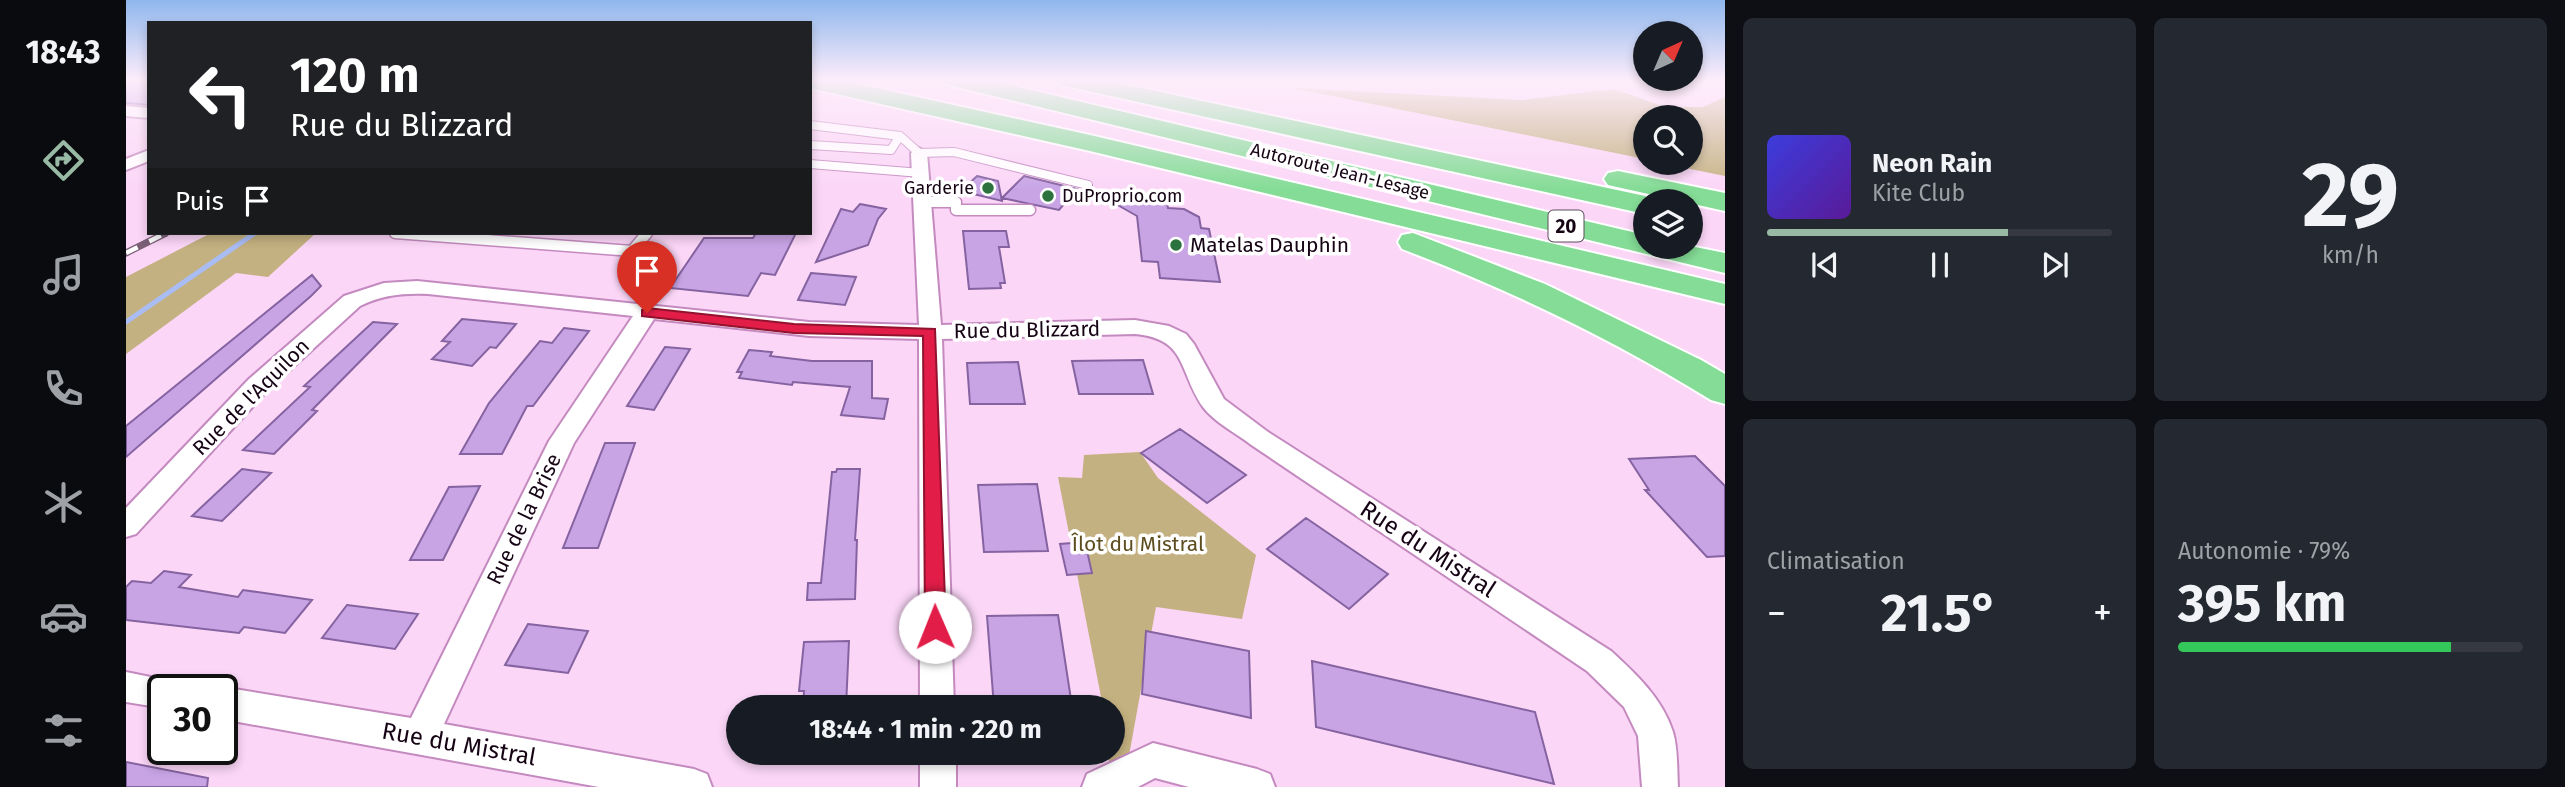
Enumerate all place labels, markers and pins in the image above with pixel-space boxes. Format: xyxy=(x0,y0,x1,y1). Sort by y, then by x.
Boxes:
place label: Garderie xyxy=(904,177,974,199)
marker: Garderie xyxy=(980,180,996,196)
place label: DuProprio.com xyxy=(1062,185,1182,207)
marker: DuProprio.com xyxy=(1040,188,1056,204)
place label: Matelas Dauphin xyxy=(1190,232,1349,258)
marker: Matelas Dauphin xyxy=(1168,237,1184,253)
pin xyxy=(617,241,677,313)

